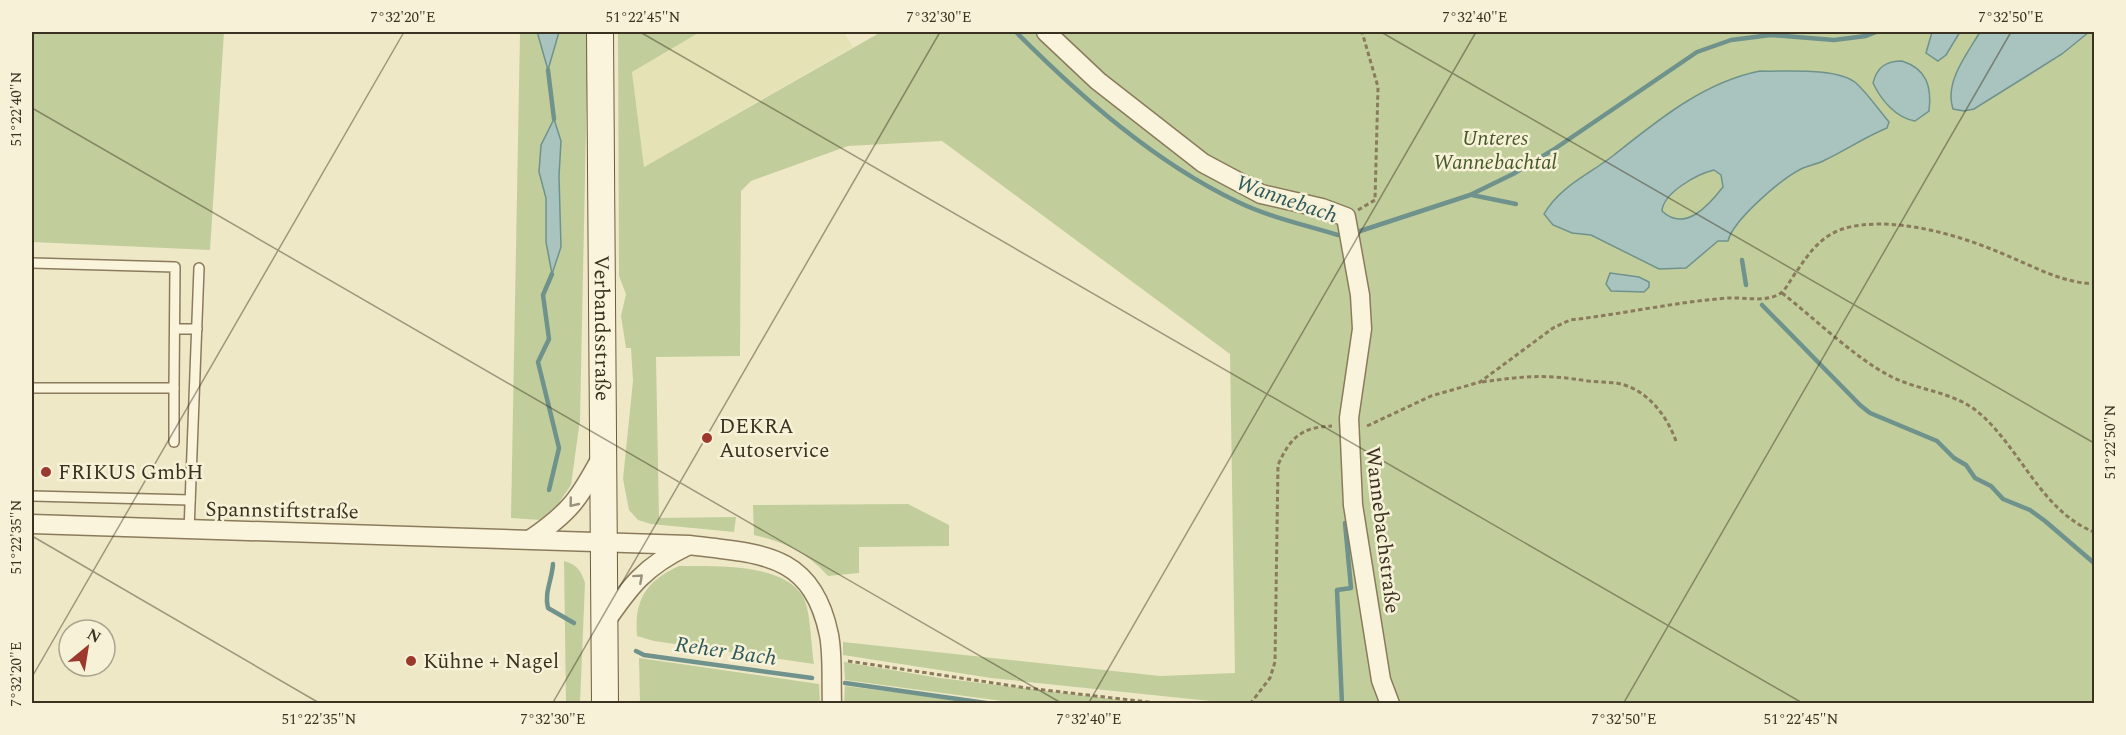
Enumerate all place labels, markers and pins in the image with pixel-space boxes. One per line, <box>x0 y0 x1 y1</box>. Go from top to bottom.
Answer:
place label: DEKRA Autoservice <box>719 411 829 467</box>
marker: DEKRA Autoservice <box>700 431 714 445</box>
place label: FRIKUS GmbH <box>58 457 204 489</box>
marker: FRIKUS GmbH <box>39 465 53 479</box>
place label: Kühne + Nagel <box>423 646 559 678</box>
marker: Kühne + Nagel <box>404 654 418 668</box>

